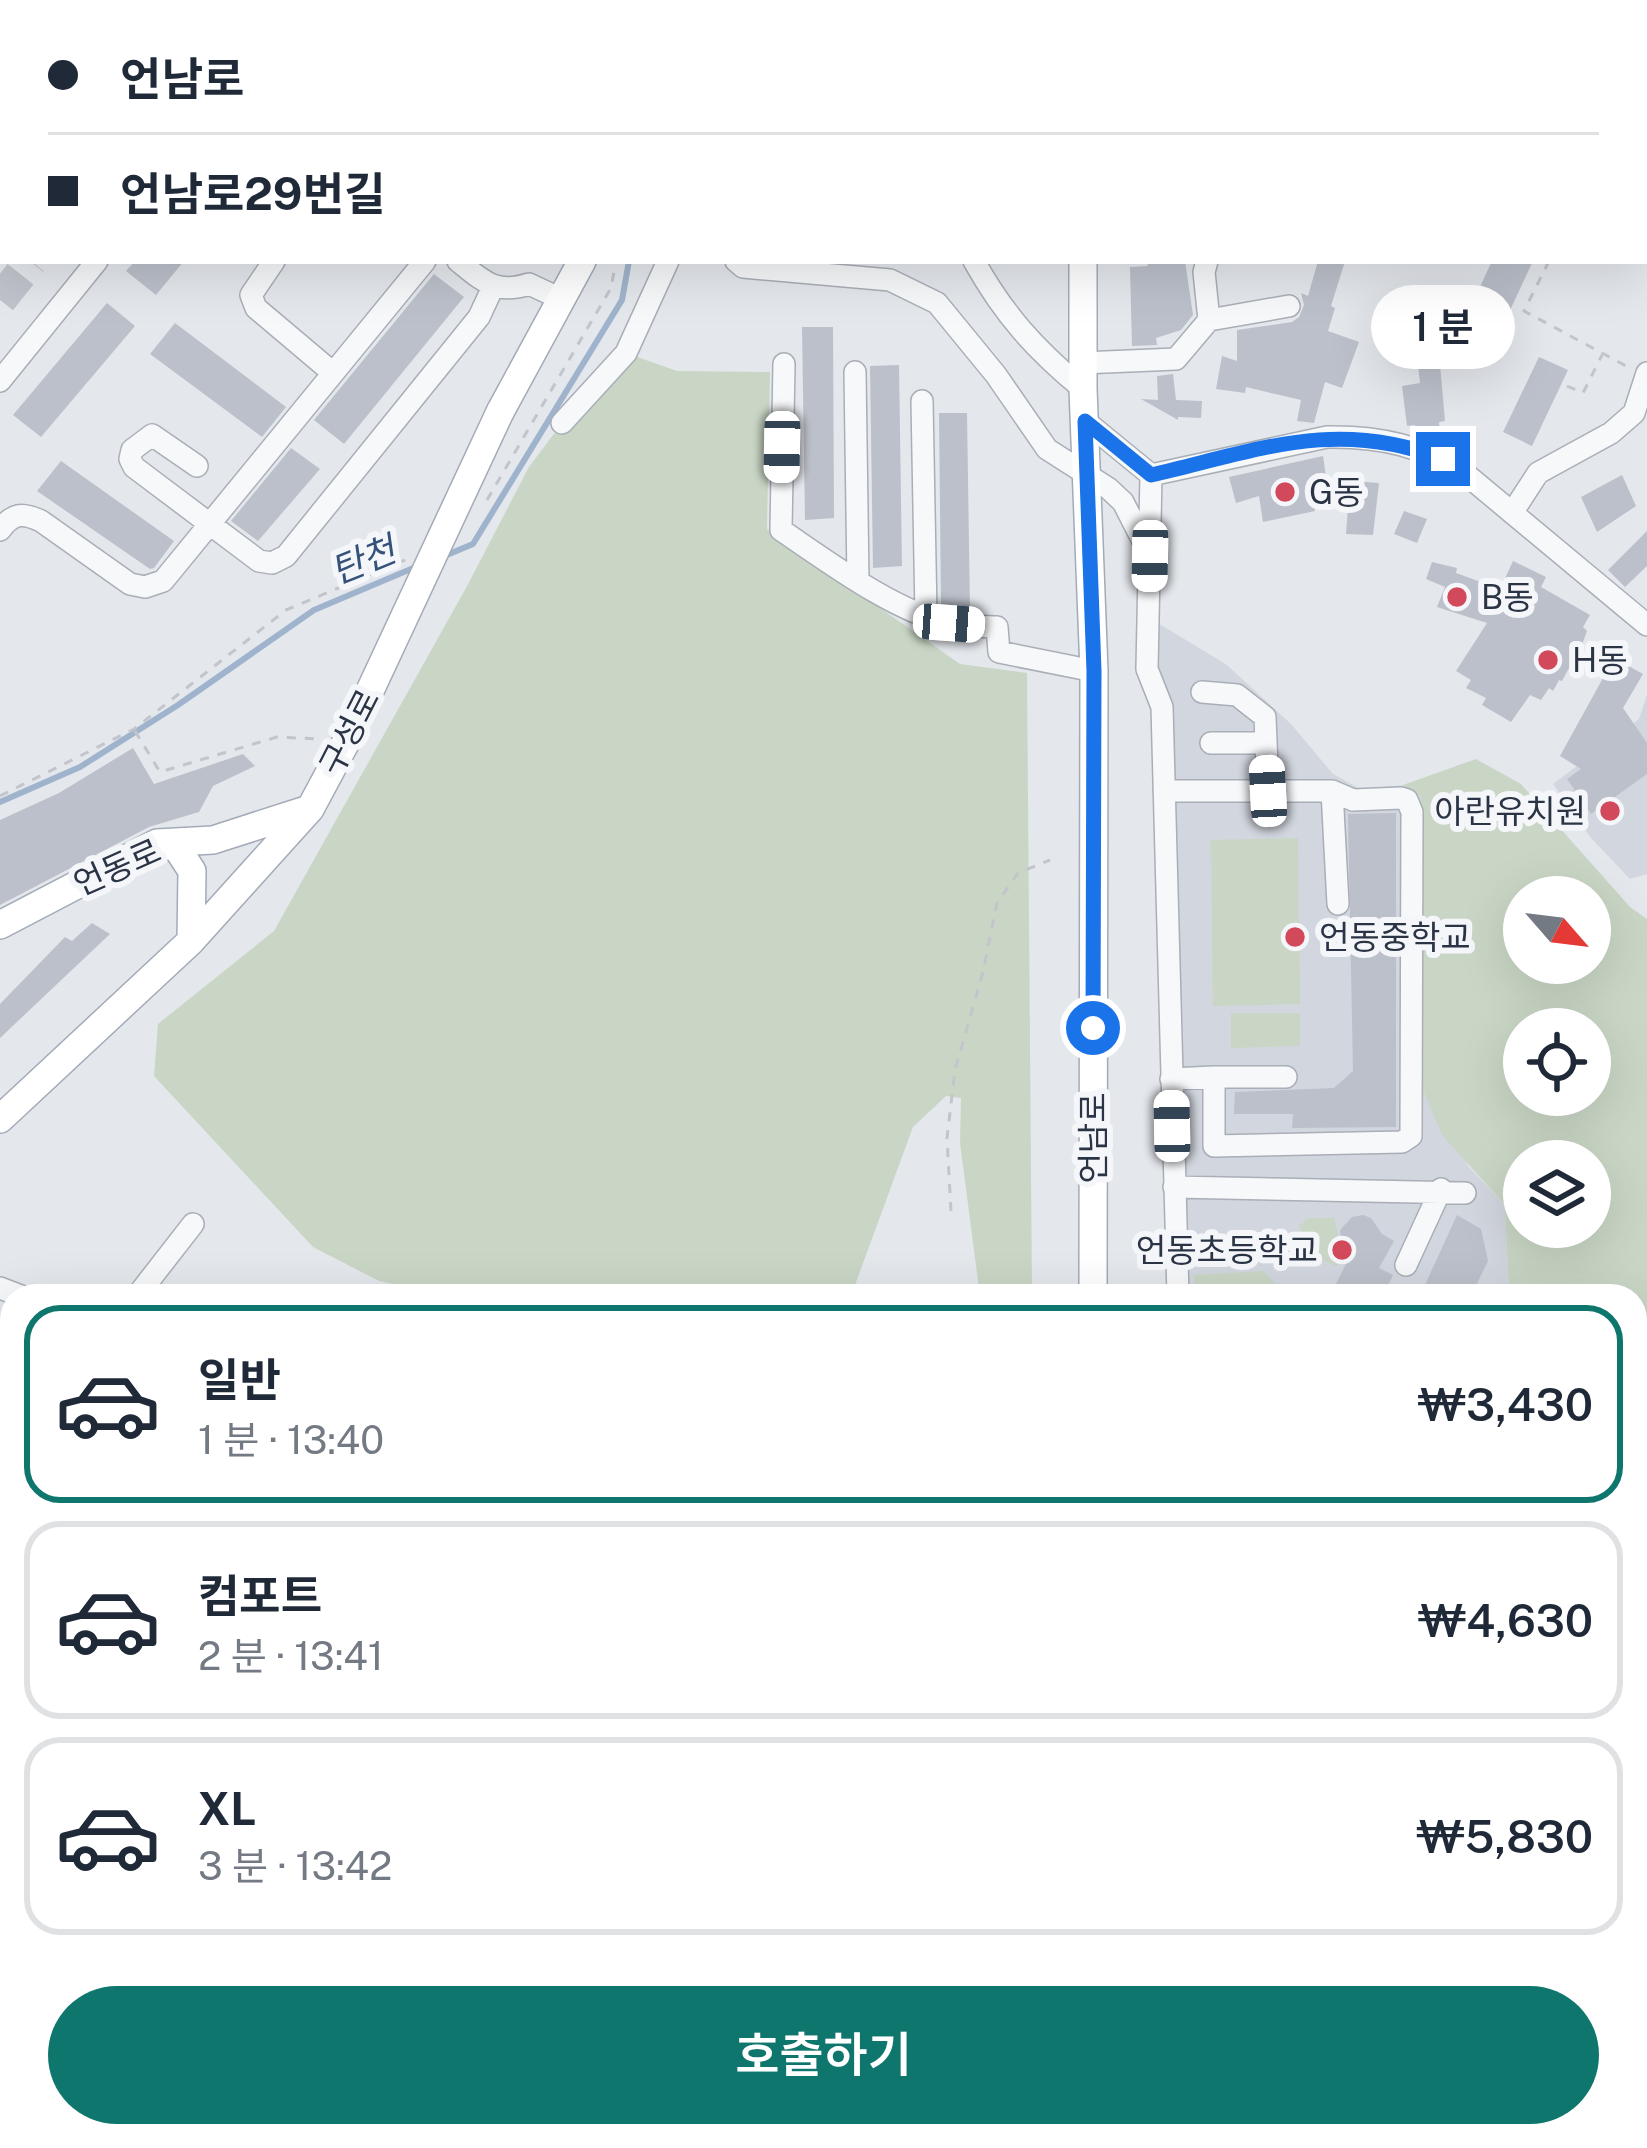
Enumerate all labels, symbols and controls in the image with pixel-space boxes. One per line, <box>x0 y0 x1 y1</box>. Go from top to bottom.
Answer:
text: 언남로 <box>120 52 244 105</box>
text: 언남로29번길 <box>120 167 385 220</box>
callout: 1 분 <box>1371 285 1515 369</box>
text: 1 분 <box>1412 304 1474 350</box>
car <box>763 411 801 483</box>
route end <box>1416 432 1470 486</box>
place label: G동 <box>1309 473 1364 511</box>
marker: G동 <box>1272 479 1298 505</box>
car <box>1131 520 1169 592</box>
water label: 탄천 <box>324 527 405 592</box>
place label: B동 <box>1481 578 1534 616</box>
marker: B동 <box>1444 584 1470 610</box>
car <box>912 603 986 643</box>
place label: H동 <box>1572 641 1628 679</box>
marker: H동 <box>1535 647 1561 673</box>
street label: 구성로 <box>311 683 387 781</box>
car <box>1248 754 1288 828</box>
place label: 아란유치원 <box>1434 792 1586 830</box>
marker: 아란유치원 <box>1597 798 1623 824</box>
street label: 언동로 <box>68 831 166 903</box>
north arrow <box>1503 876 1611 984</box>
map controls <box>1503 876 1611 1248</box>
place label: 언동중학교 <box>1319 918 1471 956</box>
marker: 언동중학교 <box>1282 924 1308 950</box>
route start <box>1066 1001 1120 1055</box>
button: locate <box>1503 1008 1611 1116</box>
car <box>1153 1090 1191 1162</box>
street label: 언남로 <box>1074 1092 1112 1184</box>
button: layers <box>1503 1140 1611 1248</box>
place label: 언동초등학교 <box>1136 1231 1318 1269</box>
marker: 언동초등학교 <box>1329 1237 1355 1263</box>
icon: car <box>54 1350 162 1458</box>
text: 일반 <box>198 1353 281 1406</box>
text: ₩3,430 <box>1418 1378 1593 1431</box>
text: 1 분 · 13:40 <box>198 1417 384 1463</box>
icon: car <box>54 1566 162 1674</box>
text: 컴포트 <box>198 1569 322 1622</box>
text: ₩4,630 <box>1418 1594 1593 1647</box>
text: 2 분 · 13:41 <box>198 1633 384 1679</box>
icon: car <box>54 1782 162 1890</box>
text: XL <box>198 1782 256 1835</box>
text: ₩5,830 <box>1416 1810 1593 1863</box>
text: 3 분 · 13:42 <box>198 1843 392 1889</box>
button: 호출하기 <box>48 1986 1599 2124</box>

